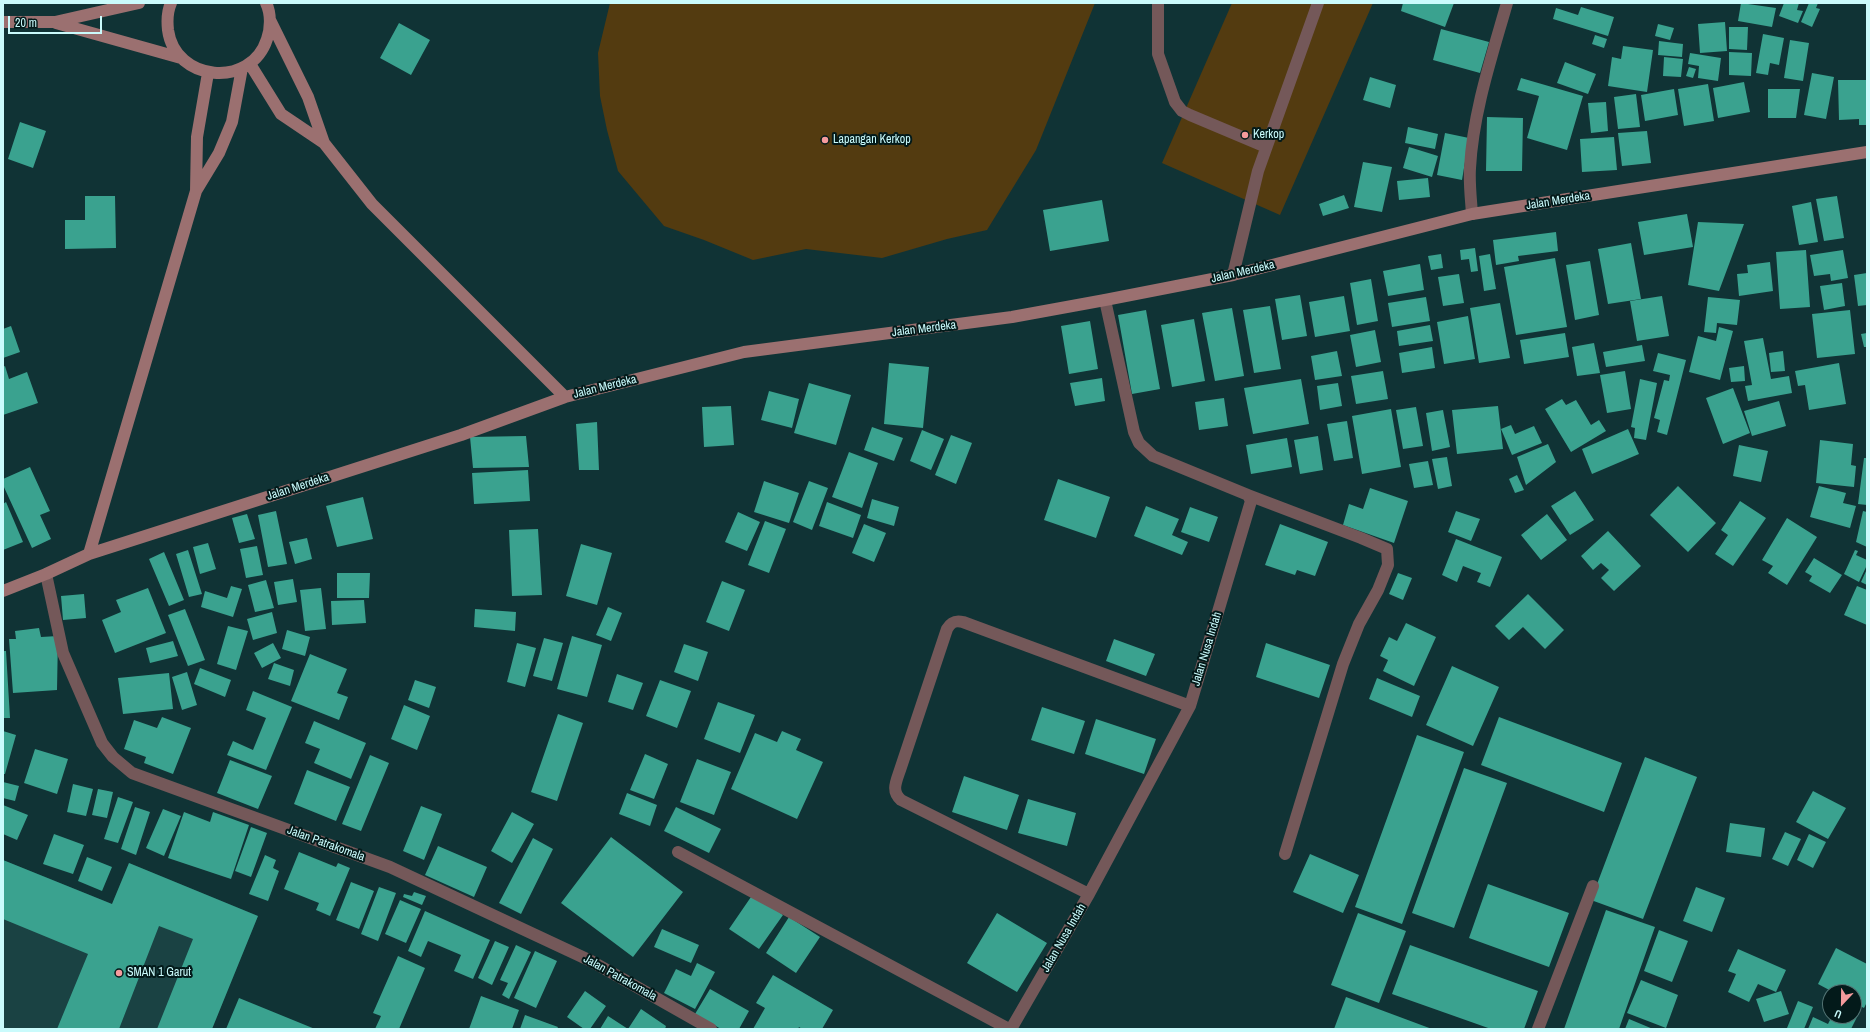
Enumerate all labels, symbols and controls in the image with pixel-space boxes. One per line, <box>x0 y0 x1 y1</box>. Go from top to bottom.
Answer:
scale bar <box>10 8 104 34</box>
text: 20 m <box>15 15 37 31</box>
place label: Kerkop <box>1253 128 1284 142</box>
marker: Kerkop <box>1240 130 1250 140</box>
place label: Lapangan Kerkop <box>833 133 911 147</box>
marker: Lapangan Kerkop <box>820 135 830 145</box>
street label: Jalan Merdeka <box>1525 189 1591 213</box>
street label: Jalan Merdeka <box>1210 258 1276 286</box>
street label: Jalan Merdeka <box>891 318 957 340</box>
street label: Jalan Merdeka <box>572 372 638 402</box>
street label: Jalan Merdeka <box>265 470 331 504</box>
street label: Jalan Nusa Indah <box>1189 610 1225 688</box>
street label: Jalan Patrakomala <box>285 823 367 865</box>
street label: Jalan Nusa Indah <box>1039 901 1089 975</box>
street label: Jalan Patrakomala <box>581 952 659 1004</box>
place label: SMAN 1 Garut <box>127 966 191 980</box>
marker: SMAN 1 Garut <box>114 968 124 978</box>
north arrow <box>1822 984 1862 1024</box>
text: U <box>1832 1006 1844 1022</box>

